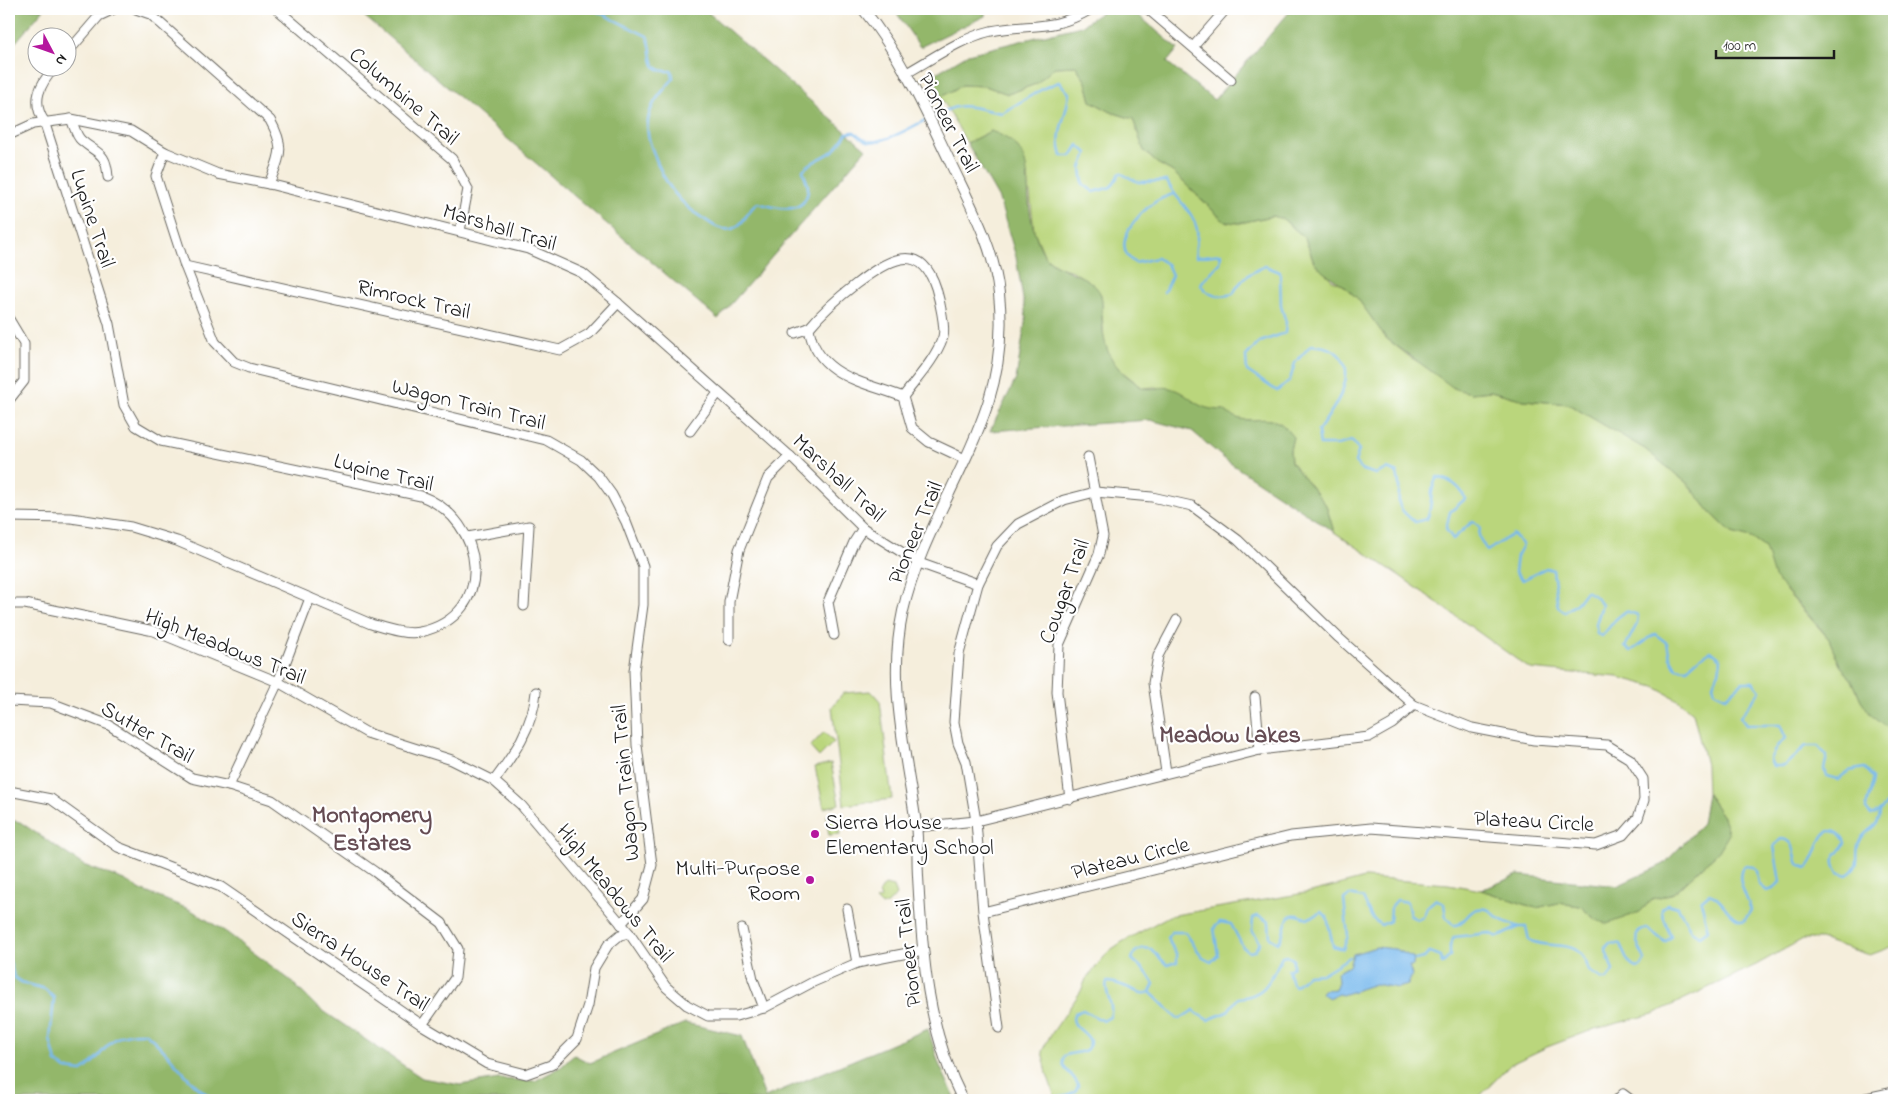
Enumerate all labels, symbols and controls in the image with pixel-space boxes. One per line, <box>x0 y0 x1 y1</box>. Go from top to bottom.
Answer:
north arrow <box>28 28 78 78</box>
scale bar <box>1716 28 1833 60</box>
text: 100 m <box>1723 35 1756 57</box>
street label: Columbine Trail <box>341 40 465 154</box>
text: N <box>50 49 72 70</box>
street label: Pioneer Trail <box>908 68 986 179</box>
street label: Lupine Trail <box>60 166 122 272</box>
street label: Marshall Trail <box>438 196 560 261</box>
street label: Rimrock Trail <box>354 272 473 329</box>
street label: Wagon Train Trail <box>388 371 548 441</box>
street label: Marshall Trail <box>784 427 892 531</box>
street label: Lupine Trail <box>330 446 437 502</box>
street label: Pioneer Trail <box>881 477 953 589</box>
street label: Cougar Trail <box>1032 535 1100 649</box>
street label: High Meadows Trail <box>139 601 310 696</box>
street label: Sutter Trail <box>94 694 199 773</box>
street label: Wagon Train Trail <box>604 703 651 862</box>
district label: Meadow Lakes <box>1159 719 1301 754</box>
district label: Montgomery Estates <box>312 799 432 862</box>
street label: Plateau Circle <box>1473 804 1595 842</box>
place label: Sierra House Elementary School <box>825 808 994 866</box>
street label: High Meadows Trail <box>547 817 680 971</box>
marker: Sierra House Elementary School <box>809 828 821 840</box>
street label: Plateau Circle <box>1068 830 1193 890</box>
place label: Multi-Purpose Room <box>676 854 800 911</box>
marker: Multi-Purpose Room <box>804 874 816 886</box>
street label: Pioneer Trail <box>888 897 932 1008</box>
street label: Sierra House Trail <box>284 904 435 1021</box>

